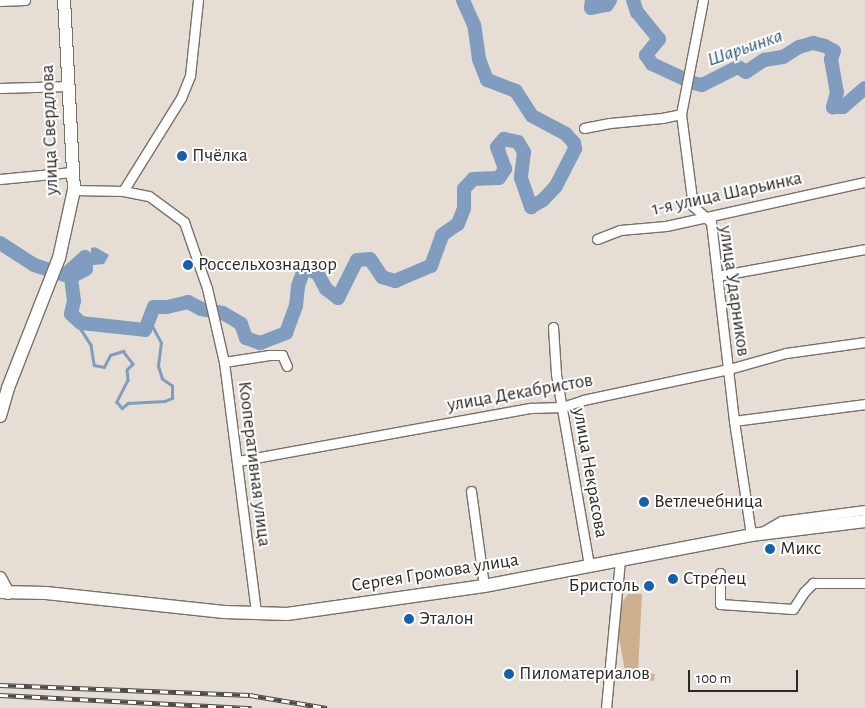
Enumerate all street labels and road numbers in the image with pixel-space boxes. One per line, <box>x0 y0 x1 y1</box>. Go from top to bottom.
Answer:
street label: улица Свердлова <box>36 64 64 196</box>
street label: 1-я улица Шарьинка <box>650 167 804 221</box>
street label: улица Ударников <box>714 224 754 358</box>
street label: улица Декабристов <box>445 369 595 417</box>
street label: Кооперативная улица <box>233 380 275 548</box>
street label: улица Некрасова <box>567 406 613 540</box>
street label: Сергея Громова улица <box>350 549 520 597</box>

